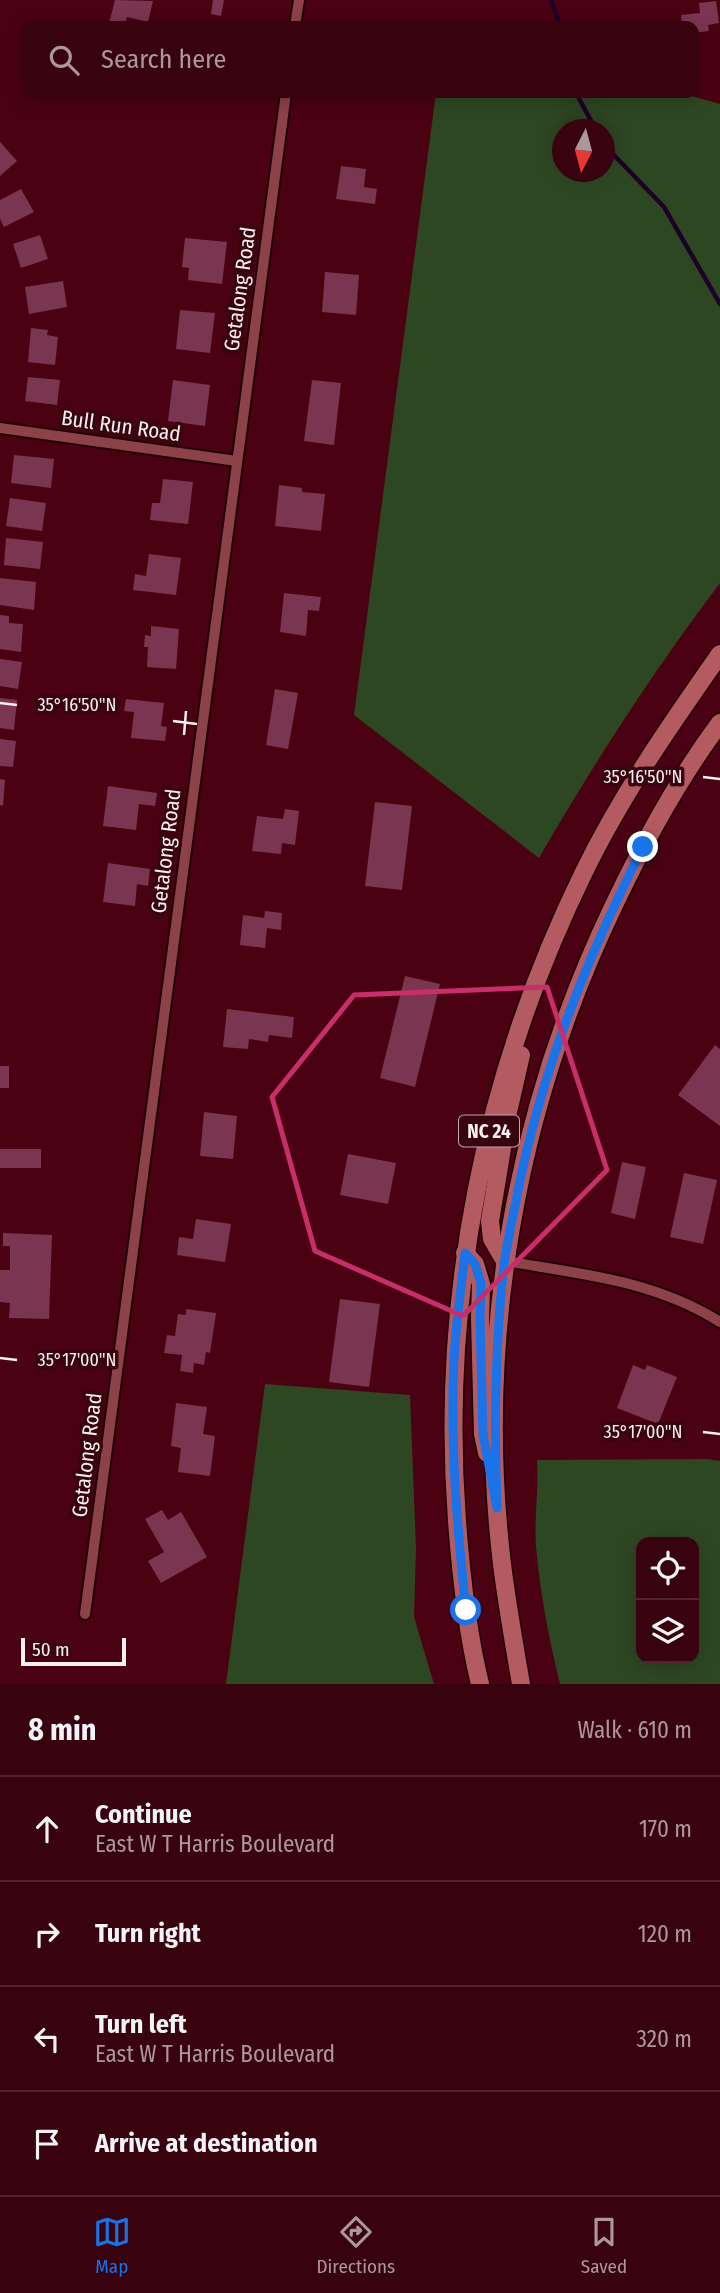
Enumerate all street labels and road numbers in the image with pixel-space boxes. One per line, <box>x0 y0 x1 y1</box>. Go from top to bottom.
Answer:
street label: Getalong Road <box>218 225 262 353</box>
street label: Bull Run Road <box>60 405 182 447</box>
street label: Getalong Road <box>145 787 187 915</box>
road number: NC 24 <box>459 1116 519 1147</box>
street label: Getalong Road <box>66 1391 108 1519</box>

